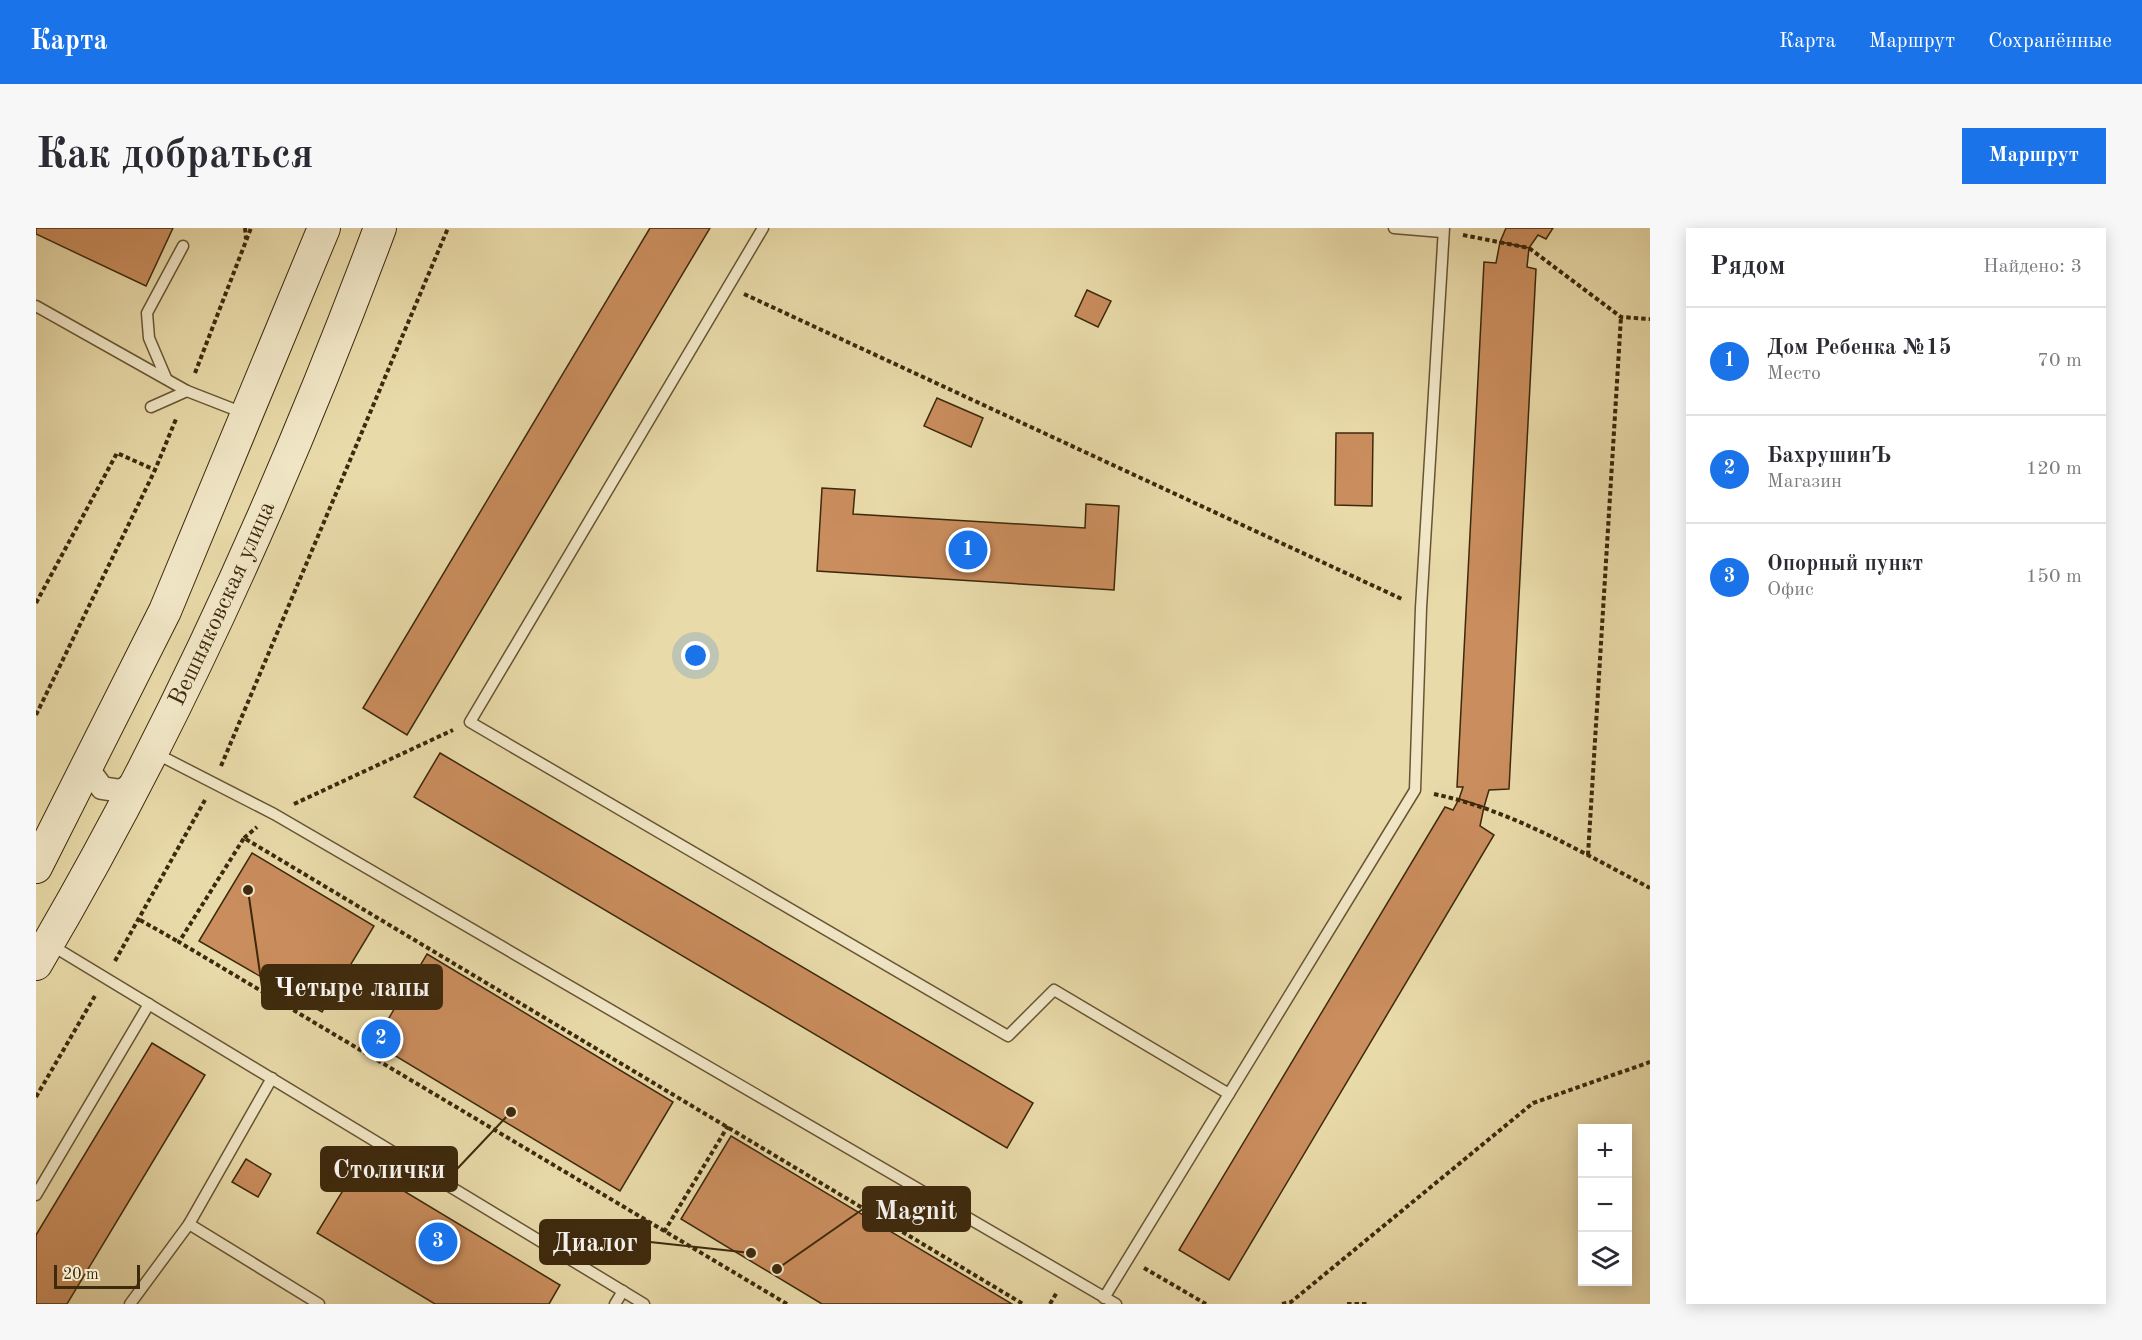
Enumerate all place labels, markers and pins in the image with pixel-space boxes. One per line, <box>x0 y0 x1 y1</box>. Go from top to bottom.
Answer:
pin: 1 <box>948 528 988 572</box>
callout: Четыре лапы <box>262 965 442 1009</box>
pin: 2 <box>362 1016 400 1062</box>
callout: Столички <box>321 1147 457 1191</box>
callout: Magnit <box>863 1187 970 1231</box>
pin: 3 <box>418 1220 458 1264</box>
callout: Диалог <box>540 1220 650 1264</box>

